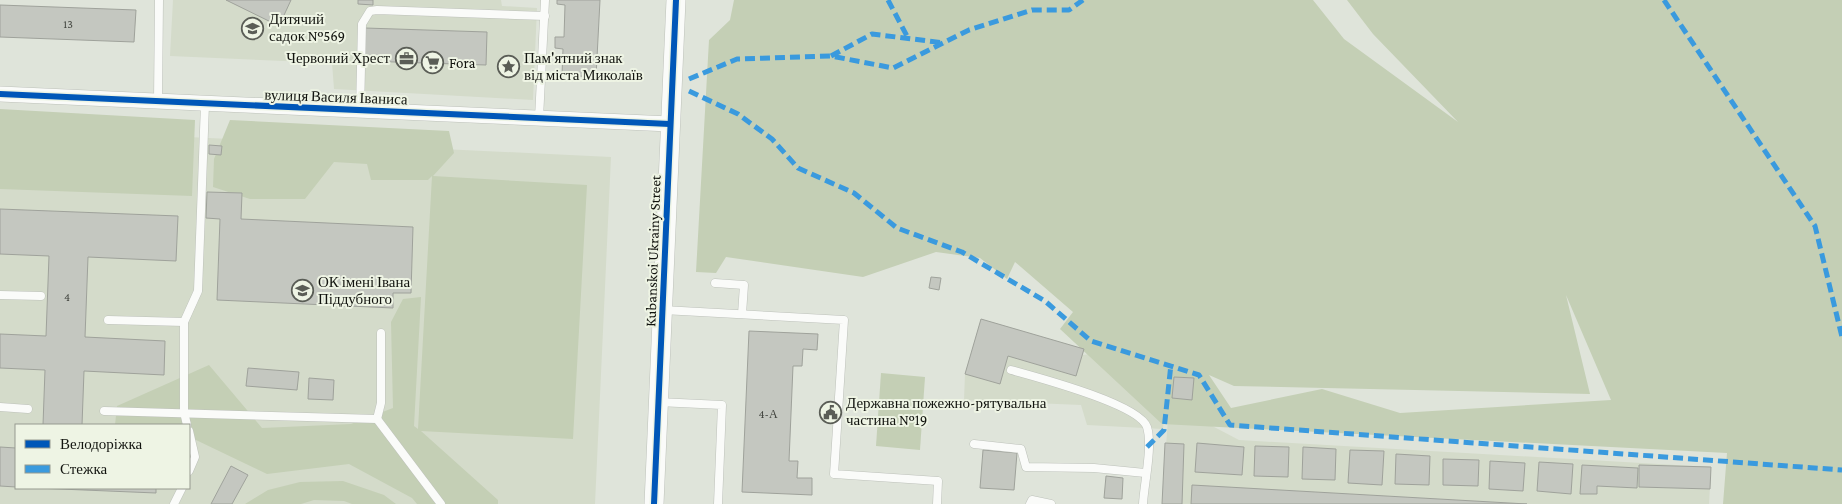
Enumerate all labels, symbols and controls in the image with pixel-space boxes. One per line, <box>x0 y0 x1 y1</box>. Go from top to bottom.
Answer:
place label: Дитячий садок №569 <box>269 11 345 44</box>
school or university icon: Дитячий садок №569 <box>241 16 265 40</box>
house number: 13 <box>63 17 73 31</box>
office icon: Червоний Хрест <box>394 46 418 70</box>
place label: Червоний Хрест <box>286 50 390 66</box>
place label: Пам'ятний знак від міста Миколаїв <box>524 50 643 83</box>
supermarket icon: Fora <box>421 51 445 75</box>
place label: Fora <box>449 55 476 71</box>
place icon: Пам'ятний знак від міста Миколаїв <box>496 55 520 79</box>
street label: вулиця Василя Іваниса <box>264 87 408 108</box>
street label: Kubanskoi Ukrainy Street <box>642 174 665 327</box>
place label: ОК імені Івана Піддубного <box>318 274 411 307</box>
school or university icon: ОК імені Івана Піддубного <box>290 279 314 303</box>
house number: 4 <box>64 290 70 304</box>
place label: Державна пожежно-рятувальна частина №19 <box>846 395 1047 428</box>
public building icon: Державна пожежно-рятувальна частина №19 <box>818 400 842 424</box>
house number: 4-А <box>758 407 778 421</box>
legend <box>15 424 190 489</box>
text: Велодоріжка <box>60 436 142 452</box>
text: Стежка <box>60 461 107 477</box>

